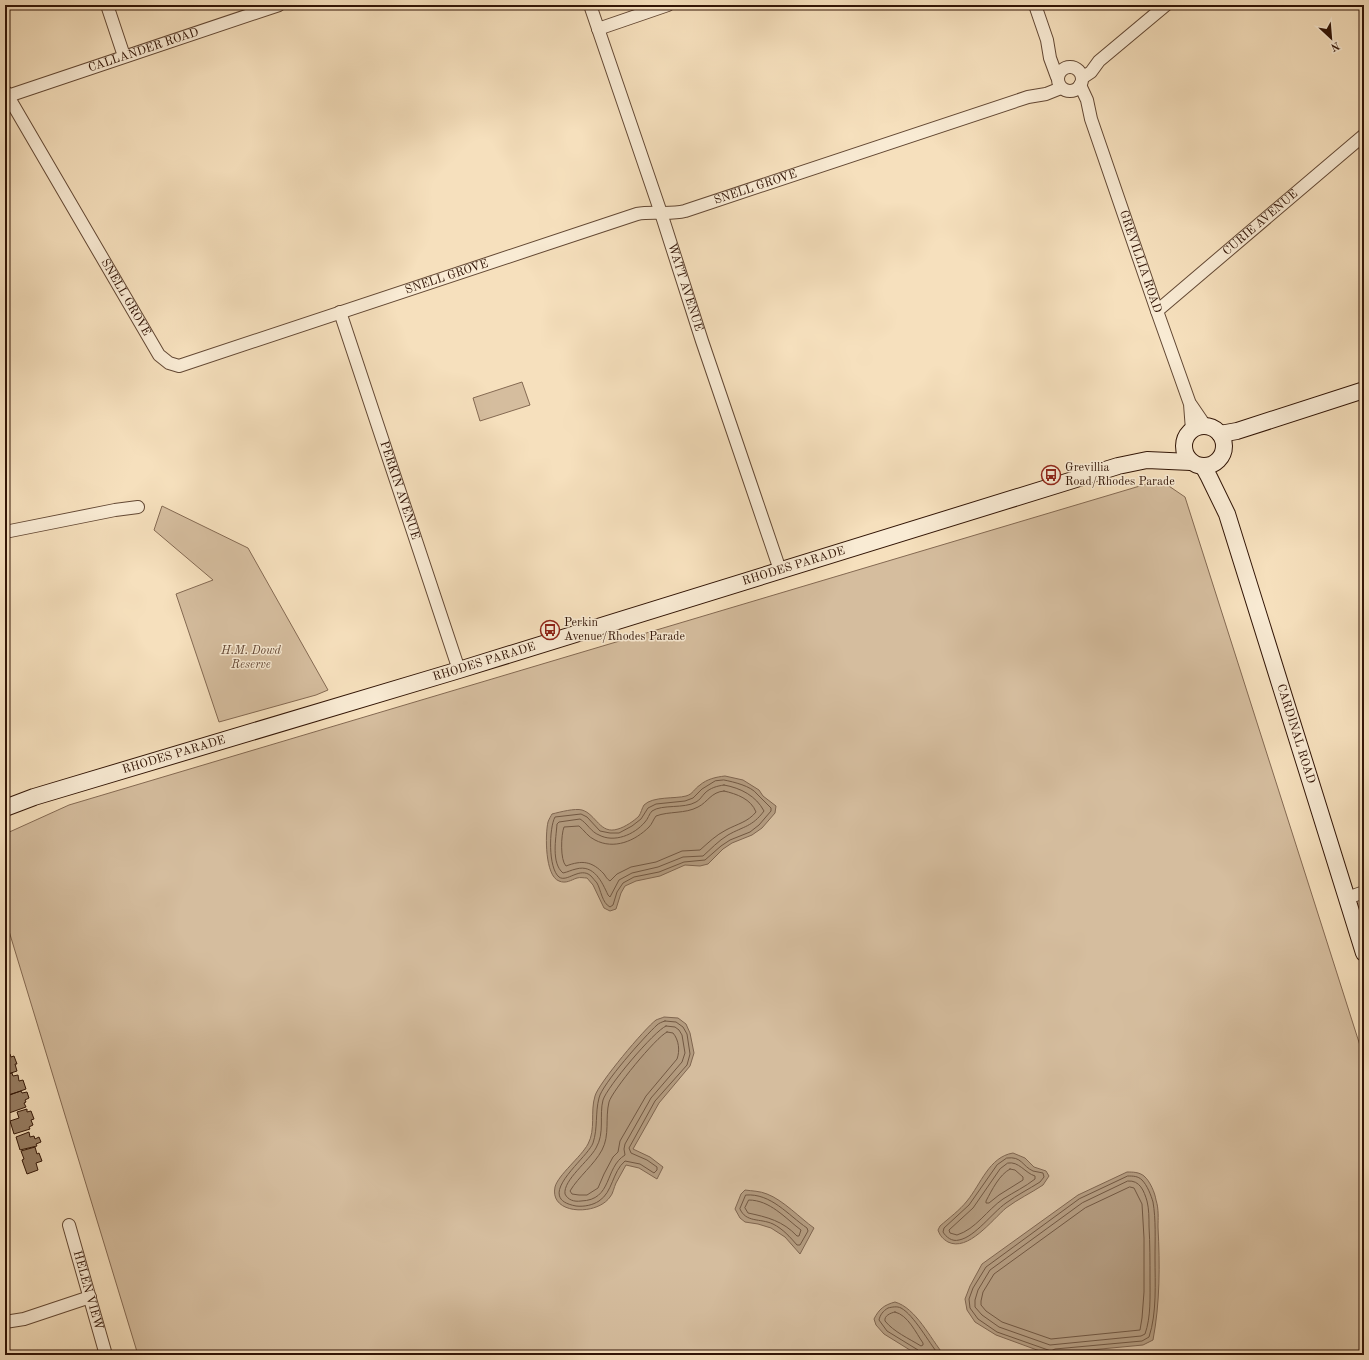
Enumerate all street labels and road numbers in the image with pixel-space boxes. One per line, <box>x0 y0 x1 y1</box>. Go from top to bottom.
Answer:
street label: CALLANDER ROAD <box>87 26 200 75</box>
street label: SNELL GROVE <box>713 168 799 207</box>
street label: CURIE AVENUE <box>1221 188 1300 258</box>
street label: GREVILLIA ROAD <box>1117 209 1163 315</box>
street label: WATT AVENUE <box>665 242 705 333</box>
street label: SNELL GROVE <box>98 257 152 338</box>
street label: SNELL GROVE <box>404 258 490 296</box>
street label: PERKIN AVENUE <box>377 440 421 541</box>
street label: RHODES PARADE <box>741 545 847 588</box>
street label: RHODES PARADE <box>431 641 537 683</box>
street label: CARDINAL ROAD <box>1274 683 1317 785</box>
street label: RHODES PARADE <box>121 734 227 776</box>
street label: HELEN VIEW <box>71 1249 105 1332</box>

